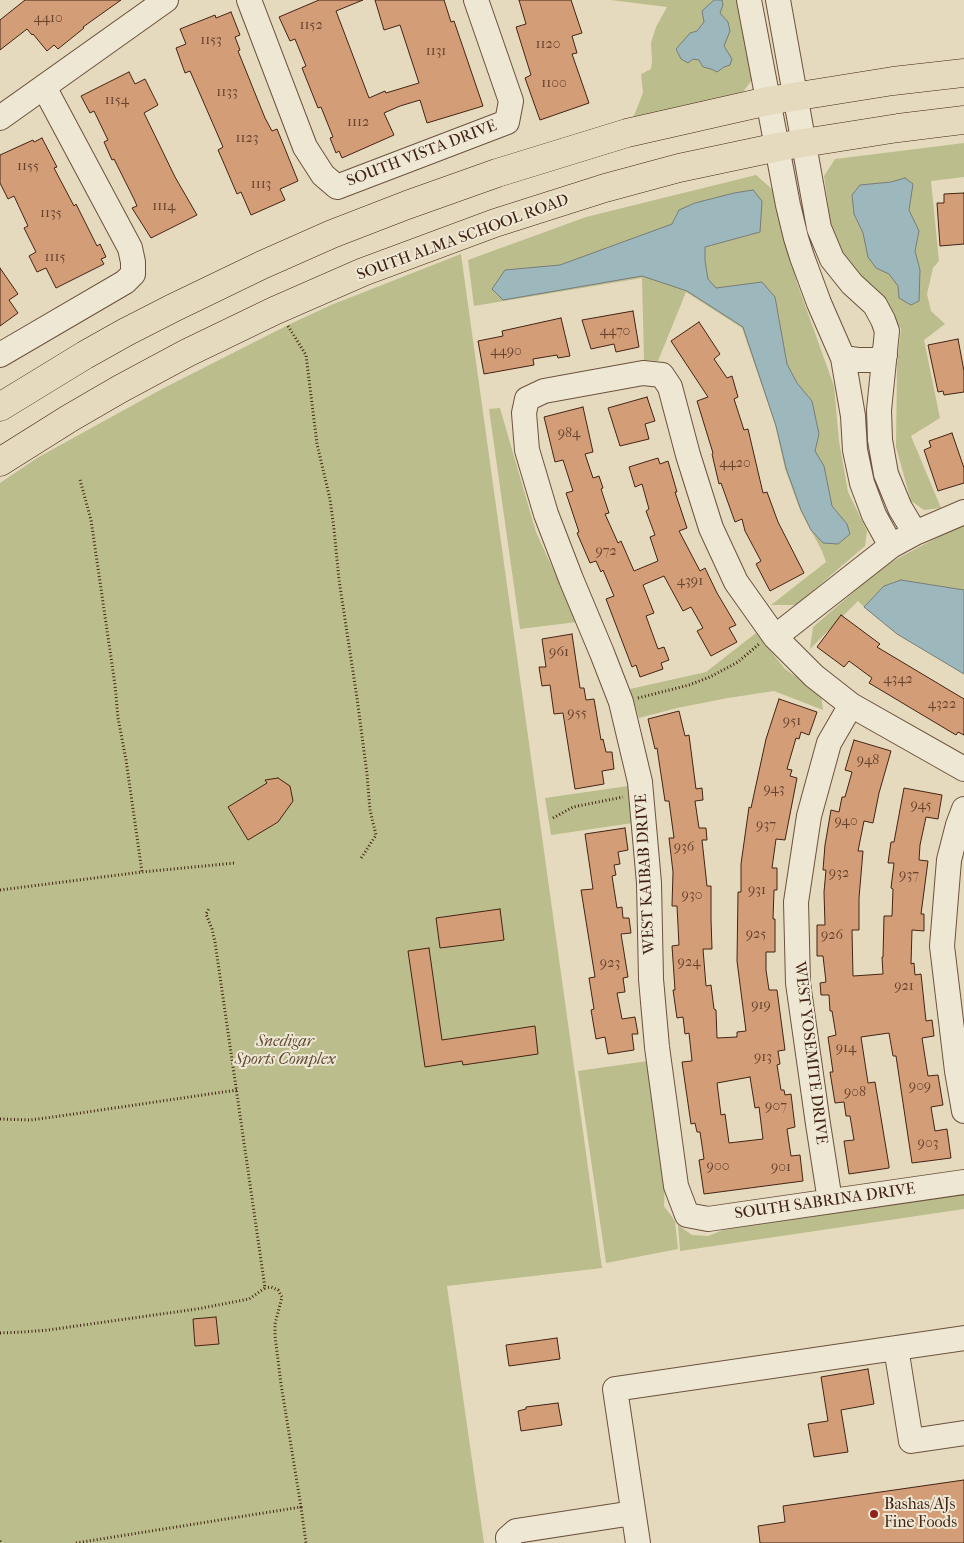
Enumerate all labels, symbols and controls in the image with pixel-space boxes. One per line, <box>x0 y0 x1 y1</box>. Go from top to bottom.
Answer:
house number: 4410 <box>33 11 63 27</box>
house number: 1152 <box>299 18 323 34</box>
house number: 1153 <box>200 33 222 49</box>
house number: 1120 <box>536 37 560 53</box>
house number: 1131 <box>426 44 446 60</box>
house number: 1100 <box>541 76 567 92</box>
house number: 1133 <box>216 85 238 101</box>
house number: 1154 <box>105 93 129 109</box>
house number: 1112 <box>347 115 369 131</box>
street label: SOUTH VISTA DRIVE <box>344 117 500 191</box>
house number: 1123 <box>236 131 258 147</box>
house number: 1155 <box>17 159 39 175</box>
house number: 1113 <box>251 177 271 193</box>
street label: SOUTH ALMA SCHOOL ROAD <box>354 191 572 285</box>
house number: 1114 <box>152 199 176 215</box>
house number: 1135 <box>40 206 62 222</box>
house number: 1115 <box>45 250 65 266</box>
house number: 4470 <box>600 324 630 340</box>
house number: 4490 <box>490 344 522 360</box>
house number: 984 <box>558 426 580 442</box>
house number: 4420 <box>719 456 751 472</box>
house number: 972 <box>595 544 617 560</box>
house number: 4391 <box>677 574 703 590</box>
house number: 961 <box>549 645 569 661</box>
house number: 4342 <box>883 672 913 688</box>
house number: 4322 <box>928 697 956 713</box>
house number: 955 <box>567 706 587 722</box>
house number: 951 <box>783 714 801 730</box>
house number: 948 <box>857 753 879 769</box>
house number: 943 <box>763 782 785 798</box>
street label: WEST KAIBAB DRIVE <box>632 793 660 955</box>
house number: 945 <box>910 798 932 814</box>
house number: 940 <box>834 814 858 830</box>
house number: 937 <box>756 818 776 834</box>
house number: 936 <box>674 840 694 856</box>
house number: 932 <box>829 866 849 882</box>
house number: 937 <box>899 868 919 884</box>
house number: 931 <box>748 883 766 899</box>
house number: 930 <box>682 888 702 904</box>
house number: 925 <box>746 927 766 943</box>
house number: 926 <box>821 928 843 944</box>
house number: 924 <box>678 955 700 971</box>
house number: 923 <box>600 956 620 972</box>
street label: WEST YOSEMITE DRIVE <box>789 960 831 1146</box>
house number: 921 <box>894 979 914 995</box>
house number: 919 <box>751 998 771 1014</box>
park label: Snedigar Sports Complex <box>235 1032 335 1070</box>
house number: 914 <box>836 1041 856 1057</box>
house number: 913 <box>754 1050 772 1066</box>
house number: 909 <box>909 1079 931 1095</box>
house number: 908 <box>844 1085 866 1101</box>
house number: 907 <box>765 1099 787 1115</box>
house number: 903 <box>918 1136 938 1152</box>
house number: 900 <box>707 1159 729 1175</box>
house number: 901 <box>771 1160 791 1176</box>
street label: SOUTH SABRINA DRIVE <box>733 1180 917 1224</box>
place label: Bashas/AJs Fine Foods <box>884 1495 957 1533</box>
marker: Bashas/AJs Fine Foods <box>868 1508 880 1520</box>

